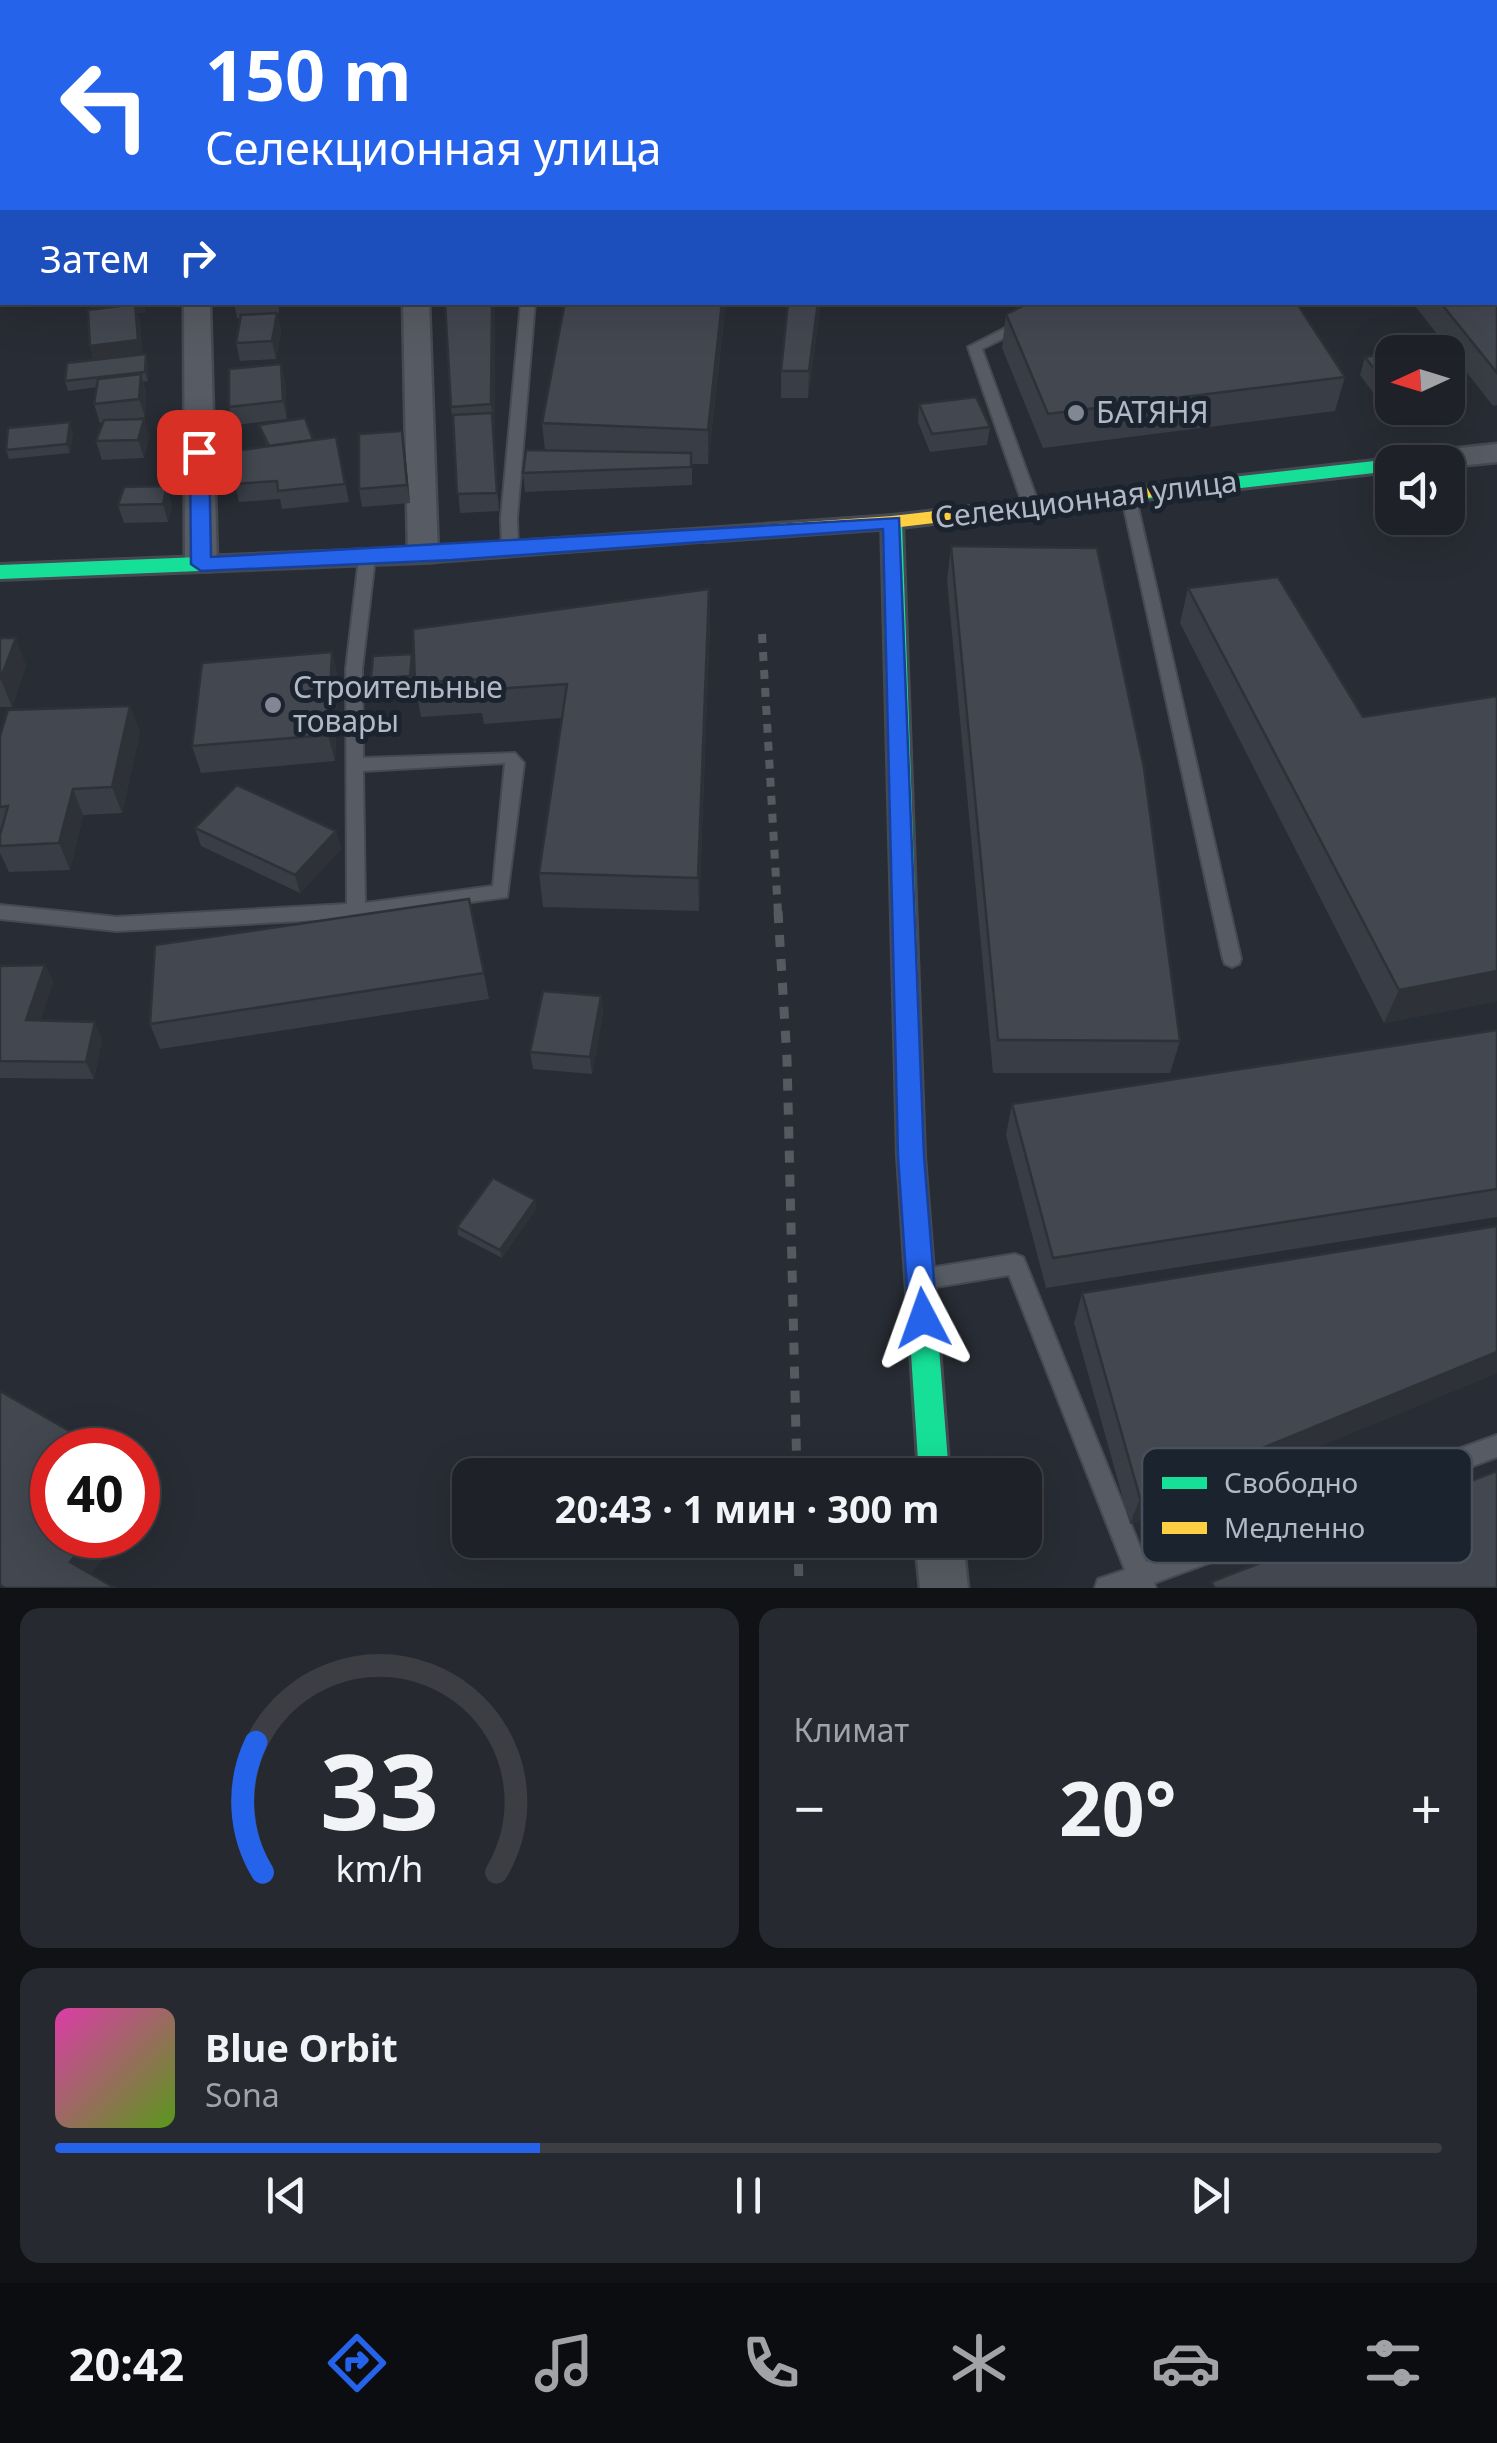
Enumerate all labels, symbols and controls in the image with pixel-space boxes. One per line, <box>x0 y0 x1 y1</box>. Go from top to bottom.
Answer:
text: 150 m <box>205 26 412 122</box>
icon: left <box>40 40 170 170</box>
text: Селекционная улица <box>205 117 661 178</box>
icon: right <box>170 230 225 285</box>
text: Затем <box>40 232 150 284</box>
north arrow <box>1375 335 1465 425</box>
map controls <box>1375 335 1465 535</box>
place label: БАТЯНЯ <box>1096 391 1209 432</box>
marker: БАТЯНЯ <box>1065 402 1087 424</box>
pin <box>157 410 242 495</box>
icon: arrive <box>172 425 227 480</box>
button: sound <box>1375 445 1465 535</box>
street label: Селекционная улица <box>932 460 1239 537</box>
place label: Строительные товары <box>293 666 503 741</box>
marker: Строительные товары <box>262 694 284 716</box>
position arrow <box>871 1266 975 1370</box>
speed limit sign: 40 <box>30 1428 160 1558</box>
legend <box>1142 1448 1472 1563</box>
text: Свободно <box>1224 1463 1358 1501</box>
text: 20:43 · 1 мин · 300 m <box>555 1482 939 1534</box>
text: Медленно <box>1224 1508 1365 1546</box>
text: Климат <box>794 1708 909 1751</box>
text: 33 <box>320 1719 439 1860</box>
text: 20° <box>1059 1756 1177 1858</box>
text: − <box>794 1770 825 1845</box>
text: + <box>1411 1770 1442 1845</box>
text: km/h <box>335 1844 423 1892</box>
text: Blue Orbit <box>205 2021 398 2073</box>
text: Sona <box>205 2073 280 2116</box>
icon: previous <box>259 2168 314 2223</box>
icon: pause <box>721 2168 776 2223</box>
icon: next <box>1183 2168 1238 2223</box>
icon: directions <box>322 2328 392 2398</box>
icon: music <box>529 2328 599 2398</box>
icon: phone <box>736 2328 806 2398</box>
icon: climate <box>944 2328 1014 2398</box>
icon: car <box>1151 2328 1221 2398</box>
icon: filters <box>1358 2328 1428 2398</box>
text: 20:42 <box>69 2333 184 2394</box>

